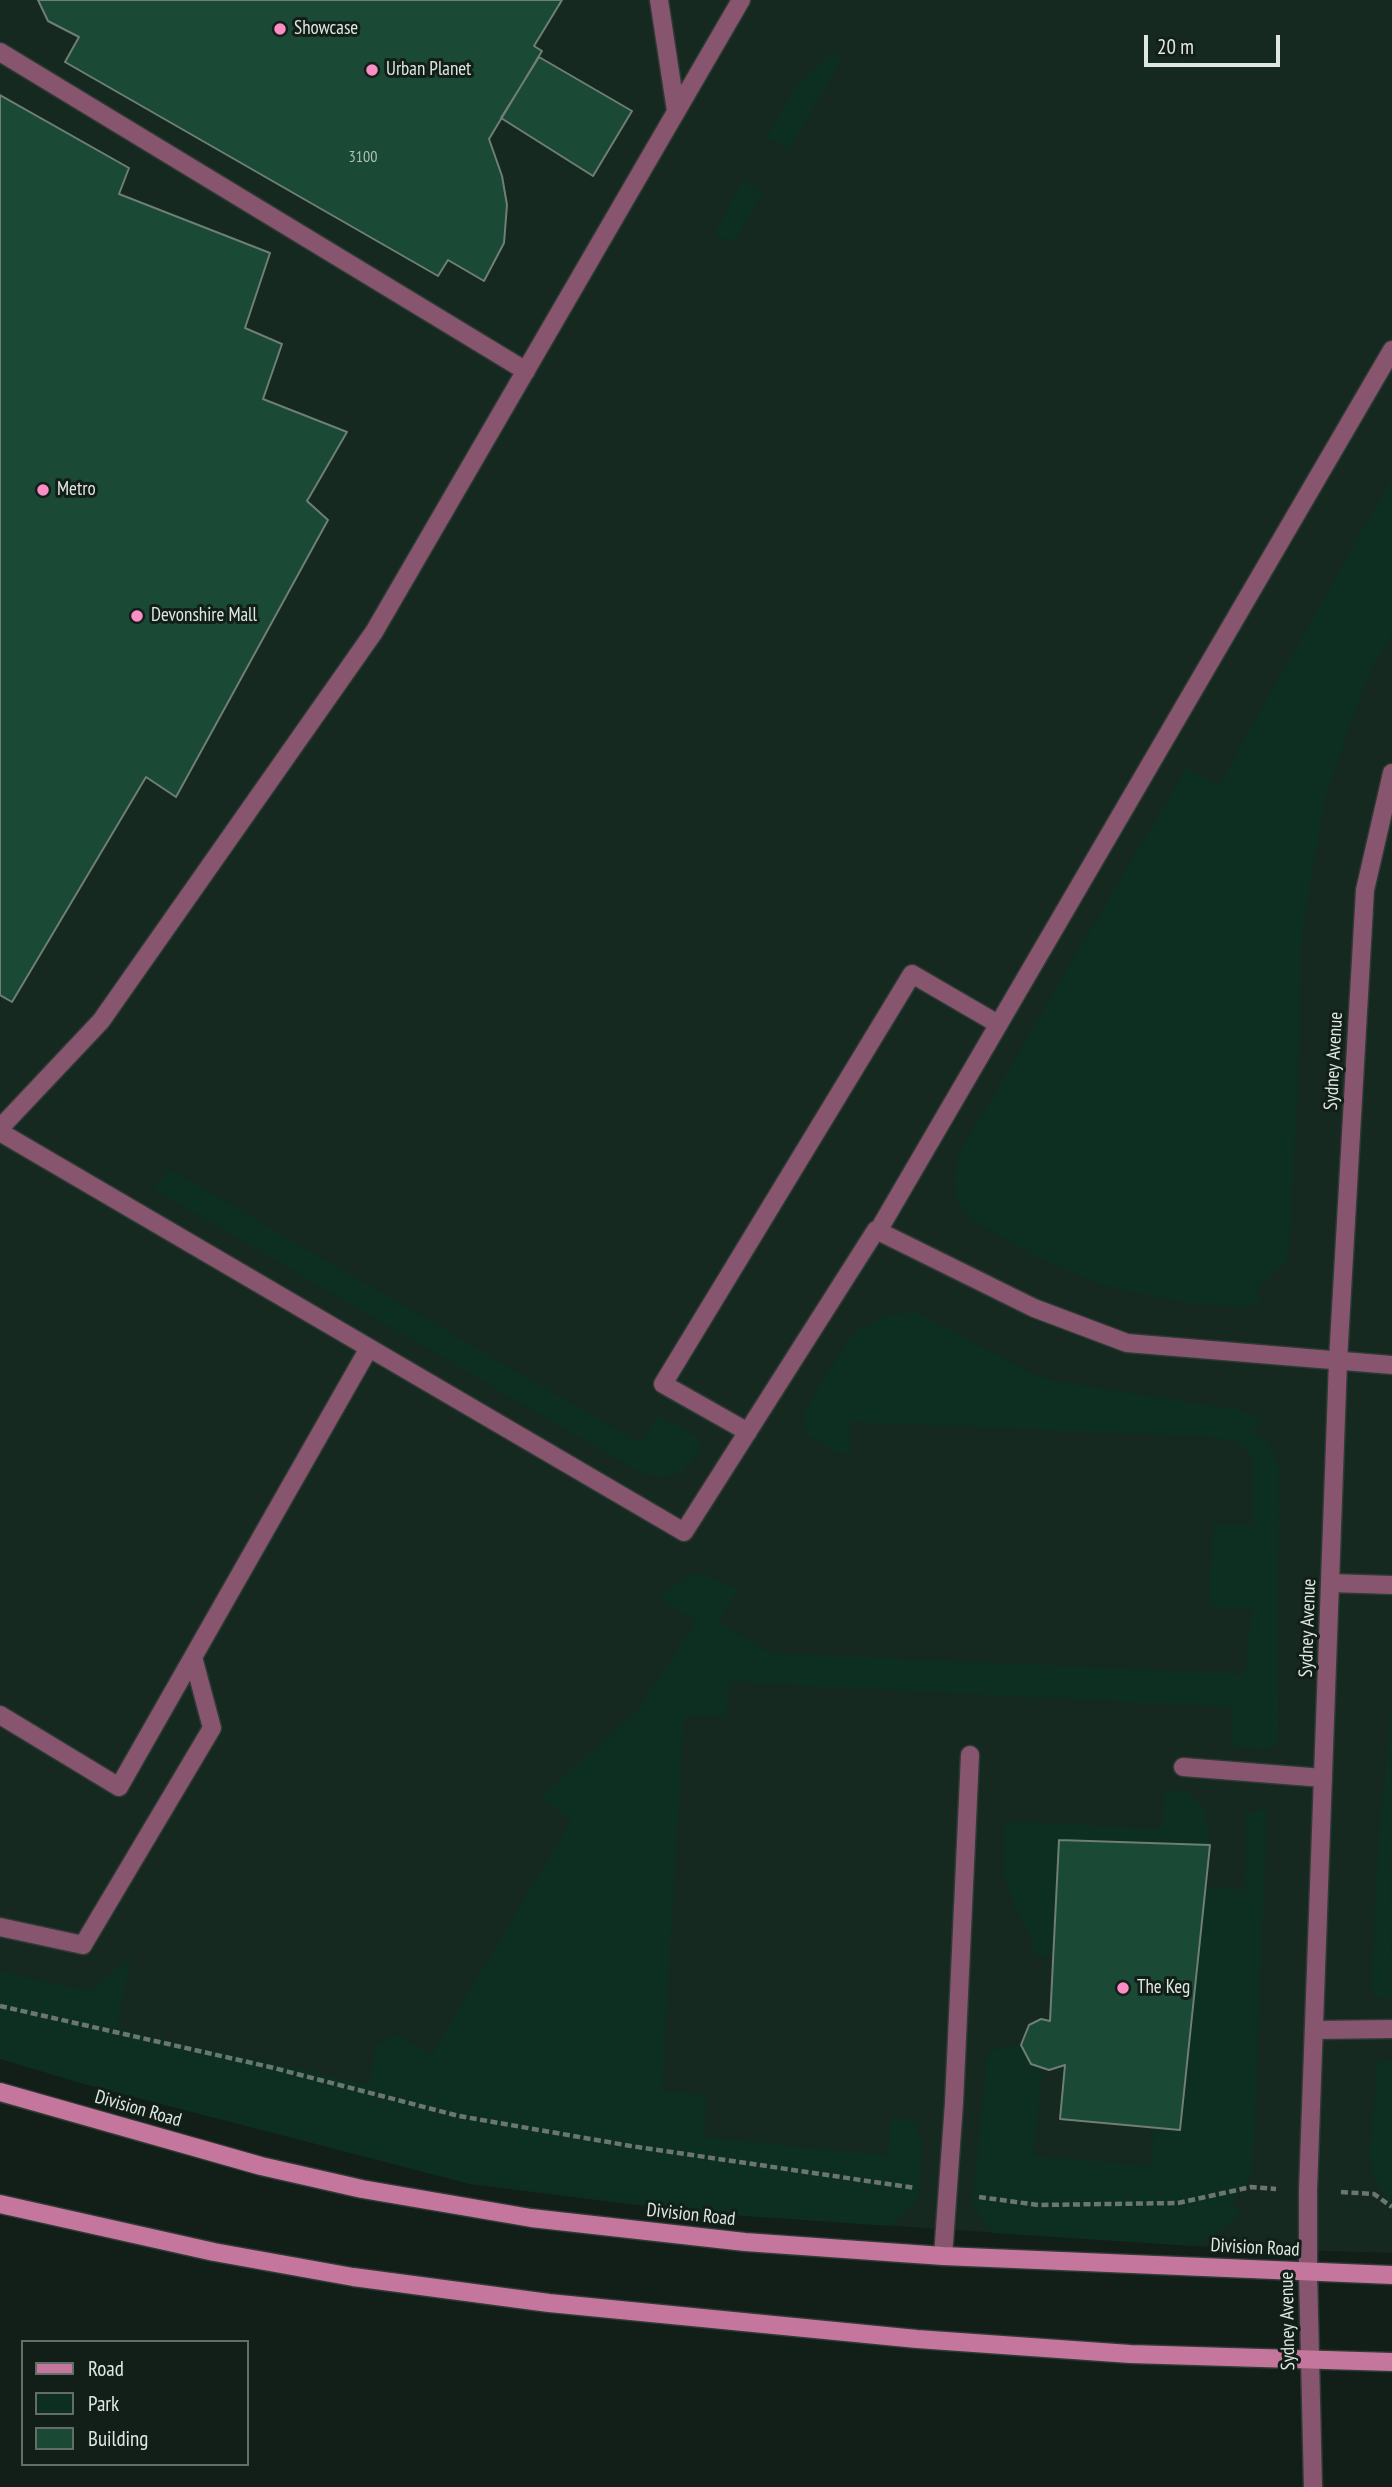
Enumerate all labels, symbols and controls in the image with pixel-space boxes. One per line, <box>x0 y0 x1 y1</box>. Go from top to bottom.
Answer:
place label: Showcase <box>294 18 358 40</box>
marker: Showcase <box>272 21 288 37</box>
scale bar <box>1147 21 1284 65</box>
text: 20 m <box>1157 33 1194 60</box>
place label: Urban Planet <box>386 59 471 81</box>
marker: Urban Planet <box>364 62 380 78</box>
house number: 3100 <box>349 147 377 167</box>
place label: Metro <box>57 479 96 501</box>
marker: Metro <box>35 482 51 498</box>
place label: Devonshire Mall <box>151 605 257 627</box>
marker: Devonshire Mall <box>129 608 145 624</box>
street label: Sydney Avenue <box>1320 1011 1348 1111</box>
street label: Sydney Avenue <box>1295 1578 1321 1678</box>
place label: The Keg <box>1137 1977 1190 1999</box>
marker: The Keg <box>1115 1980 1131 1996</box>
street label: Division Road <box>92 2086 184 2132</box>
street label: Division Road <box>645 2199 737 2231</box>
street label: Division Road <box>1210 2234 1300 2262</box>
street label: Sydney Avenue <box>1276 2272 1300 2370</box>
legend <box>21 2340 248 2466</box>
text: Road <box>88 2355 124 2382</box>
text: Park <box>88 2390 119 2417</box>
text: Building <box>88 2425 148 2452</box>

